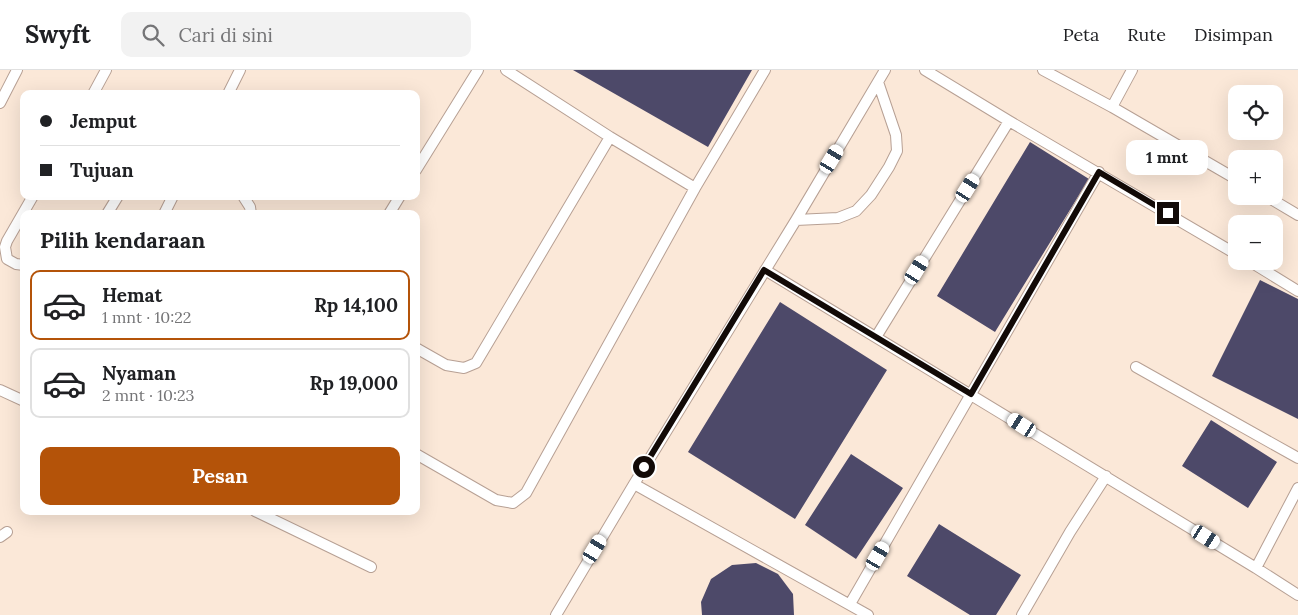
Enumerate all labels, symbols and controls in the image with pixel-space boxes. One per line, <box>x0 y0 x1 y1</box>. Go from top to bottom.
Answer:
search box <box>121 12 471 57</box>
text: Swyft <box>25 19 91 50</box>
icon: search <box>139 21 167 49</box>
text: Cari di sini <box>179 23 273 47</box>
text: Peta <box>1063 23 1099 46</box>
text: Rute <box>1127 23 1166 46</box>
text: Disimpan <box>1194 23 1273 46</box>
map controls <box>1228 85 1283 270</box>
button: locate <box>1228 85 1283 140</box>
text: Jemput <box>70 109 137 133</box>
callout: 1 mnt <box>1127 140 1209 176</box>
car <box>817 142 846 176</box>
text: 1 mnt <box>1146 147 1188 167</box>
button: + <box>1228 150 1283 205</box>
text: Tujuan <box>70 158 134 182</box>
car <box>953 171 982 205</box>
route end <box>1157 202 1179 224</box>
button: − <box>1228 215 1283 270</box>
text: Pilih kendaraan <box>40 226 205 254</box>
car <box>902 253 931 287</box>
icon: car <box>42 283 87 328</box>
text: Hemat <box>102 283 162 307</box>
text: Rp 14,100 <box>314 293 398 317</box>
text: 1 mnt · 10:22 <box>102 307 191 327</box>
icon: car <box>42 361 87 406</box>
text: Nyaman <box>102 361 176 385</box>
text: Rp 19,000 <box>310 371 398 395</box>
text: 2 mnt · 10:23 <box>102 385 194 405</box>
car <box>1005 411 1038 439</box>
button: Pesan <box>40 447 400 505</box>
route start <box>633 456 655 478</box>
car <box>1189 523 1222 551</box>
car <box>580 532 609 566</box>
car <box>864 539 891 573</box>

